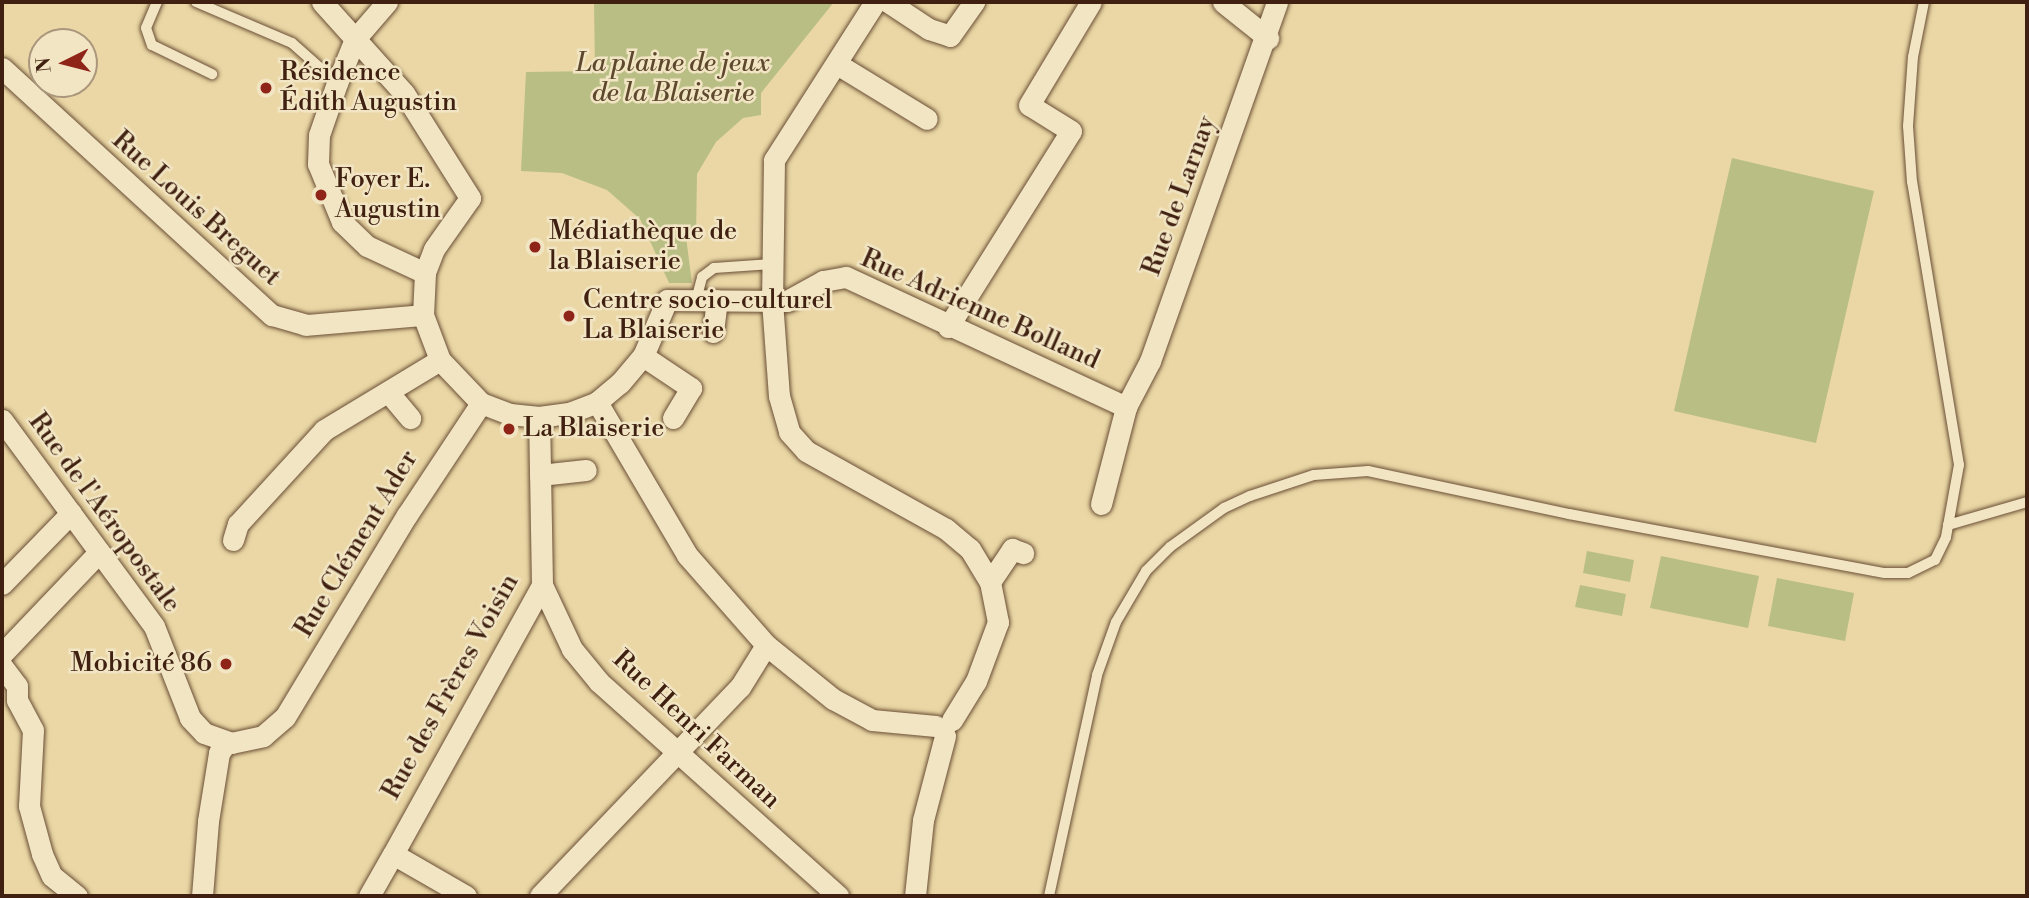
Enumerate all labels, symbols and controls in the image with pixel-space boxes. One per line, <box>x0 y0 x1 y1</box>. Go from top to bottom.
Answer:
north arrow <box>28 28 98 98</box>
park label: La plaine de jeux de la Blaiserie <box>576 48 770 110</box>
text: N <box>31 56 57 74</box>
place label: Résidence Édith Augustin <box>280 57 457 119</box>
marker: Résidence Édith Augustin <box>258 80 274 96</box>
street label: Rue de Larnay <box>1137 112 1223 280</box>
street label: Rue Louis Breguet <box>105 125 287 293</box>
place label: Foyer E. Augustin <box>335 164 441 226</box>
marker: Foyer E. Augustin <box>313 187 329 203</box>
place label: Médiathèque de la Blaiserie <box>549 216 737 278</box>
marker: Médiathèque de la Blaiserie <box>527 239 543 255</box>
street label: Rue Adrienne Bolland <box>856 243 1104 377</box>
place label: Centre socio-culturel La Blaiserie <box>583 285 832 346</box>
marker: Centre socio-culturel La Blaiserie <box>561 308 577 324</box>
street label: Rue de l'Aéropostale <box>21 407 187 619</box>
place label: La Blaiserie <box>523 413 664 445</box>
marker: La Blaiserie <box>501 421 517 437</box>
street label: Rue Clément Ader <box>289 445 425 643</box>
street label: Rue des Frères Voisin <box>376 569 526 805</box>
street label: Rue Henri Farman <box>606 644 786 816</box>
place label: Mobicité 86 <box>70 648 212 680</box>
marker: Mobicité 86 <box>218 656 234 672</box>

